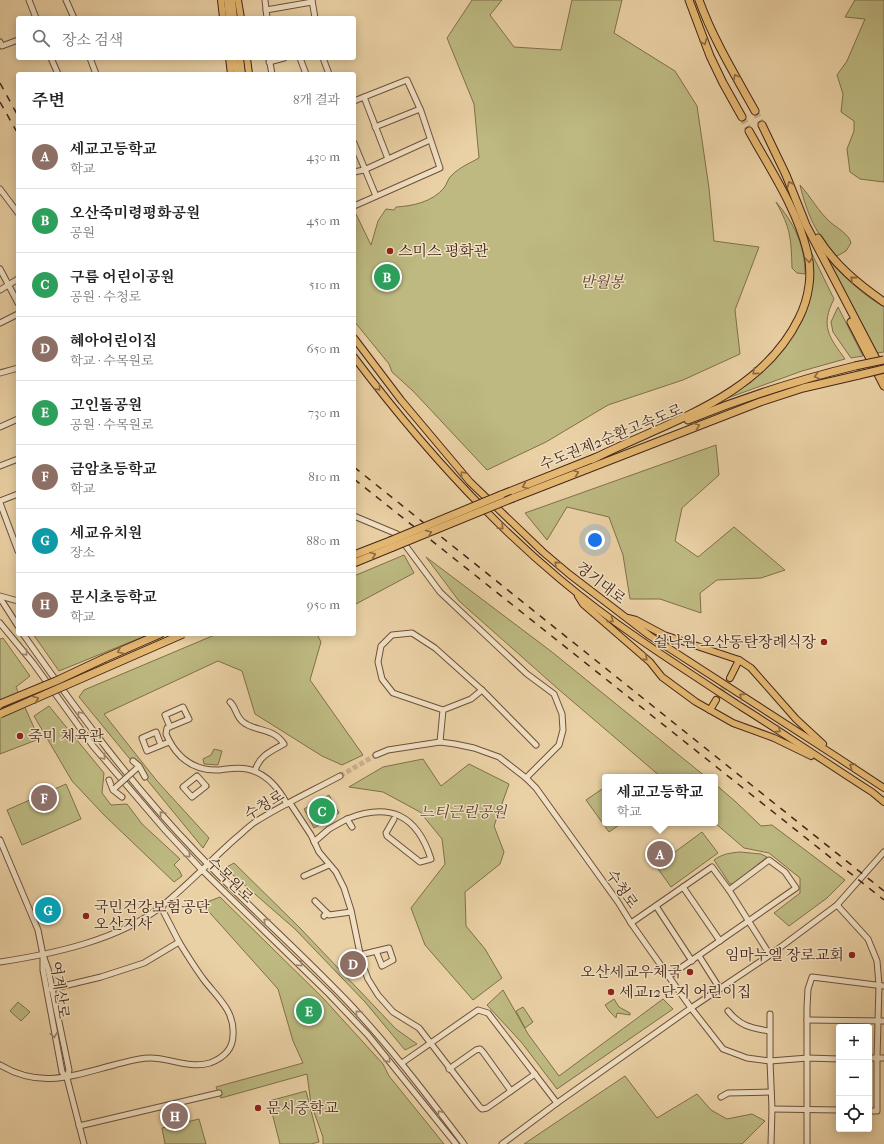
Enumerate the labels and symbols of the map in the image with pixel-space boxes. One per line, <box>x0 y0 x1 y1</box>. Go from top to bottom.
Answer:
one-way arrow <box>700 39 708 46</box>
one-way arrow <box>733 74 741 81</box>
one-way arrow <box>786 180 794 187</box>
place label: 스미스 평화관 <box>398 242 489 260</box>
marker: 스미스 평화관 <box>385 246 395 256</box>
one-way arrow <box>804 257 813 263</box>
pin: B <box>374 262 400 292</box>
park label: 반월봉 <box>580 273 625 291</box>
one-way arrow <box>850 276 857 283</box>
one-way arrow <box>753 368 760 375</box>
one-way arrow <box>814 371 821 380</box>
one-way arrow <box>374 383 381 390</box>
street label: 수도권제2순환고속도로 <box>537 400 686 474</box>
one-way arrow <box>693 422 700 430</box>
one-way arrow <box>572 470 579 478</box>
one-way arrow <box>461 471 468 479</box>
one-way arrow <box>522 481 529 489</box>
one-way arrow <box>496 522 504 530</box>
one-way arrow <box>425 529 432 537</box>
your location <box>585 530 605 550</box>
one-way arrow <box>370 552 377 560</box>
street label: 경기대로 <box>573 558 630 608</box>
one-way arrow <box>554 562 562 569</box>
one-way arrow <box>607 615 614 622</box>
place label: 쉴낙원 오산동탄장례식장 <box>653 633 817 651</box>
marker: 쉴낙원 오산동탄장례식장 <box>819 637 829 647</box>
one-way arrow <box>116 647 123 655</box>
one-way arrow <box>20 648 27 655</box>
one-way arrow <box>640 653 648 660</box>
one-way arrow <box>739 694 746 701</box>
one-way arrow <box>32 695 39 703</box>
one-way arrow <box>78 711 85 718</box>
one-way arrow <box>774 725 781 733</box>
place label: 죽미 체육관 <box>28 727 104 745</box>
marker: 죽미 체육관 <box>15 731 25 741</box>
one-way arrow <box>98 752 105 760</box>
one-way arrow <box>849 764 856 771</box>
pin: F <box>31 783 57 813</box>
street label: 수청로 <box>241 786 288 824</box>
pin: C <box>309 796 335 826</box>
park label: 느티근린공원 <box>420 803 508 821</box>
one-way arrow <box>160 812 167 819</box>
pin: A <box>647 839 673 869</box>
one-way arrow <box>183 850 191 858</box>
street label: 수목원로 <box>203 853 257 907</box>
street label: 수청로 <box>602 866 642 912</box>
pin: G <box>35 895 61 925</box>
place label: 국민건강보험공단 오산지사 <box>94 898 210 933</box>
marker: 국민건강보험공단 오산지사 <box>81 911 91 921</box>
one-way arrow <box>263 918 271 926</box>
place label: 임마누엘 장로교회 <box>725 946 844 964</box>
pin: D <box>340 949 366 979</box>
marker: 임마누엘 장로교회 <box>847 950 857 960</box>
one-way arrow <box>295 959 303 967</box>
street label: 여계산로 <box>47 960 73 1020</box>
place label: 오산세교우체국 <box>581 963 683 981</box>
marker: 오산세교우체국 <box>685 967 695 977</box>
place label: 세교12단지 어린이집 <box>619 983 751 1001</box>
marker: 세교12단지 어린이집 <box>606 987 616 997</box>
pin: E <box>296 996 322 1026</box>
one-way arrow <box>355 1010 362 1018</box>
one-way arrow <box>50 1032 58 1038</box>
one-way arrow <box>384 1055 391 1062</box>
place label: 문시중학교 <box>266 1099 339 1117</box>
pin: H <box>162 1101 188 1131</box>
marker: 문시중학교 <box>253 1103 263 1113</box>
one-way arrow <box>438 1110 445 1117</box>

